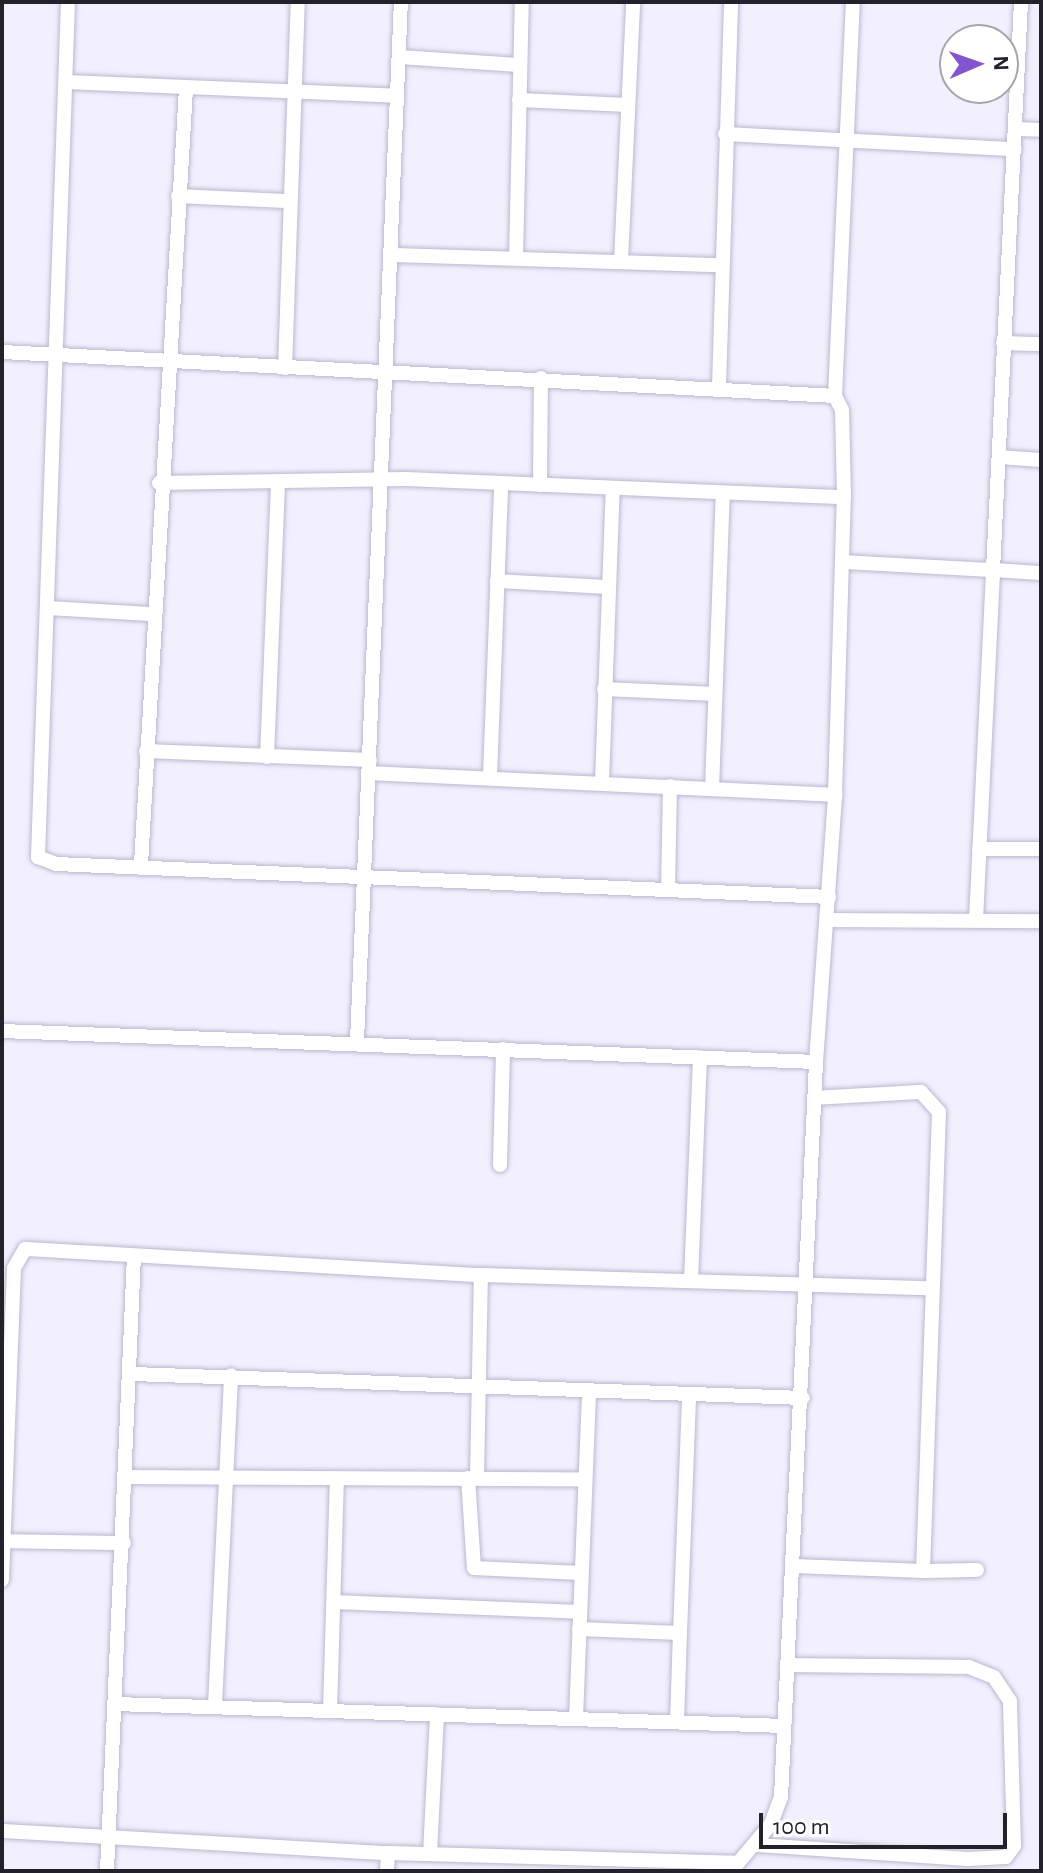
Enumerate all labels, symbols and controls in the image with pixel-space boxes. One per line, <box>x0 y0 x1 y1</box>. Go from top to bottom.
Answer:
north arrow <box>939 24 1019 104</box>
text: N <box>990 55 1012 71</box>
scale bar <box>763 1797 1011 1847</box>
text: 100 m <box>773 1815 830 1839</box>

